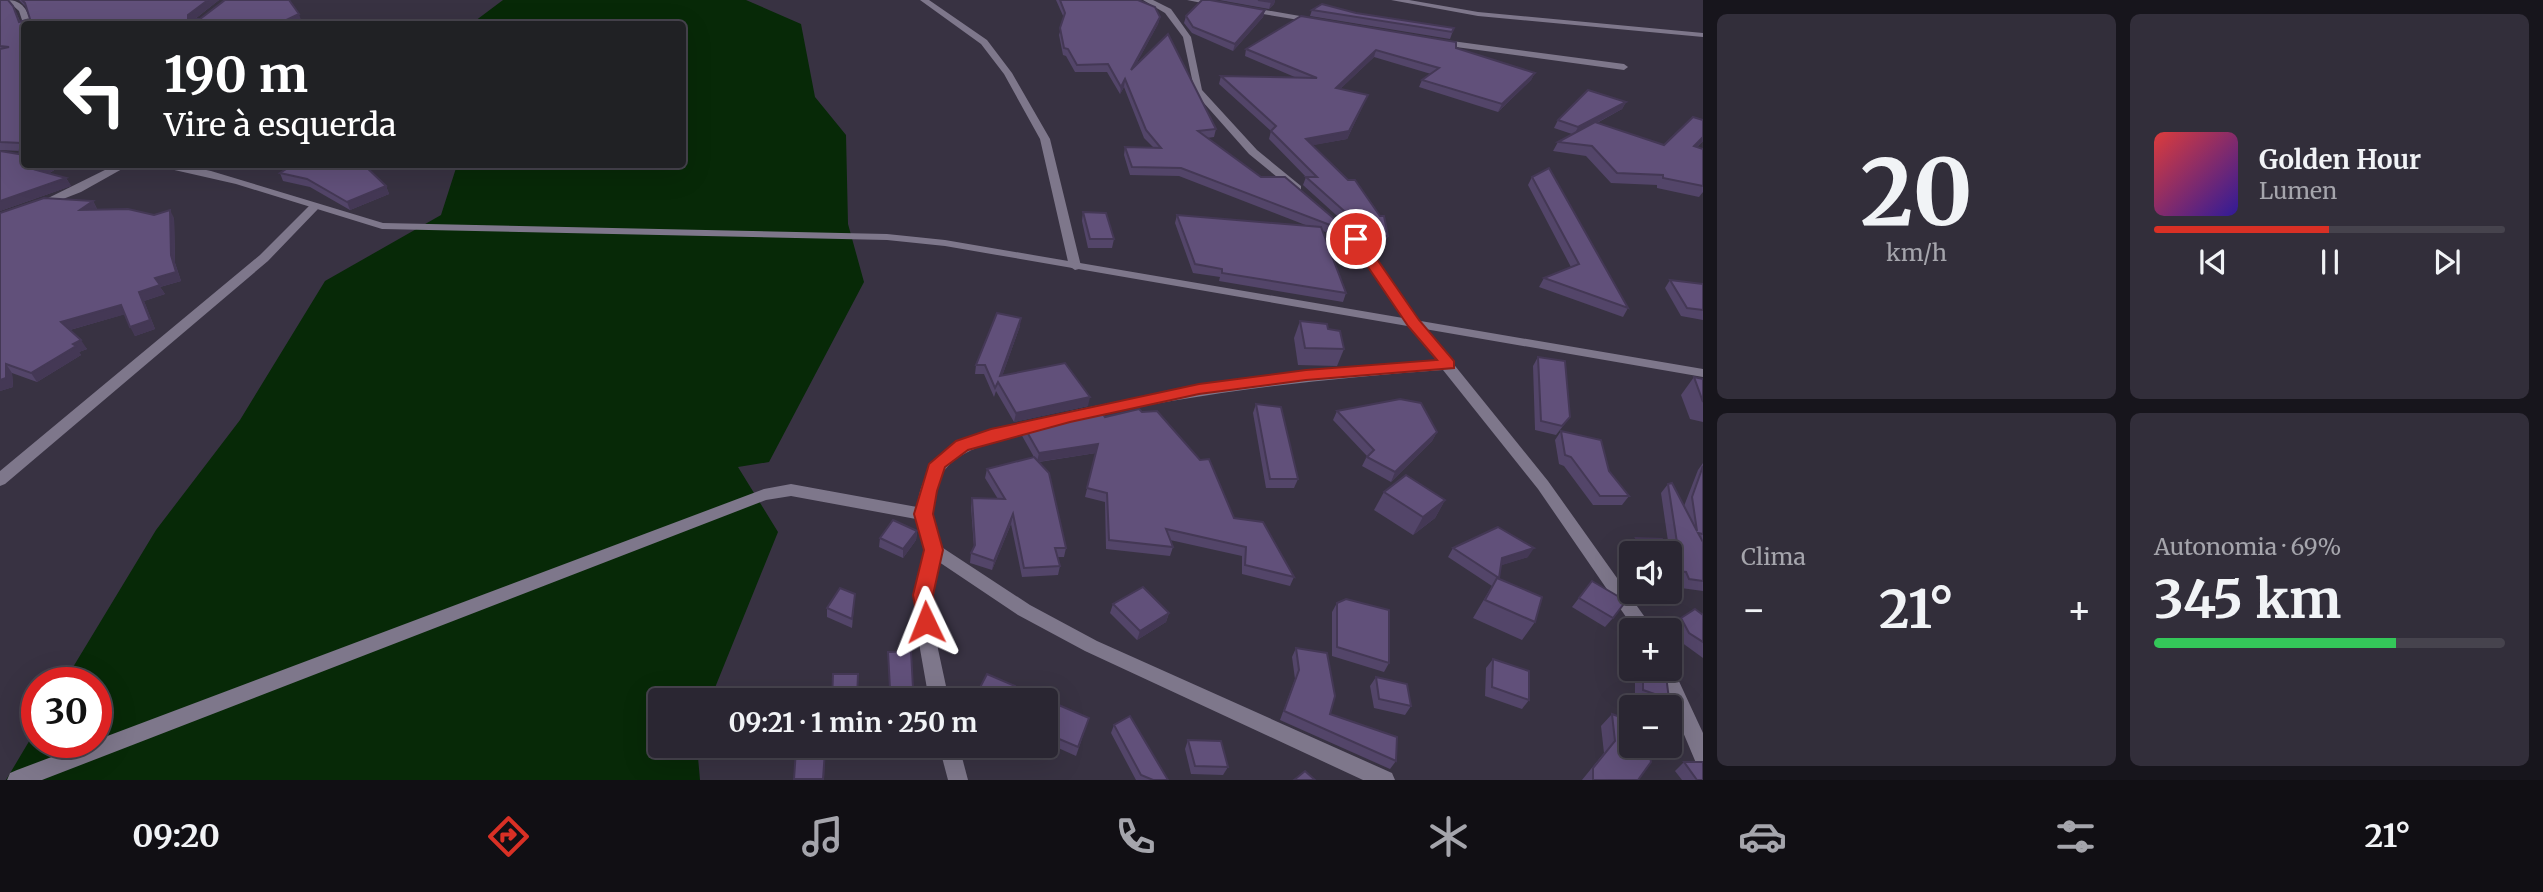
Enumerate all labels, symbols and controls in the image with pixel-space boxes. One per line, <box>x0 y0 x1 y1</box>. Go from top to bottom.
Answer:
text: 190 m <box>164 44 308 105</box>
icon: left <box>49 49 140 140</box>
text: Vire à esquerda <box>164 105 396 145</box>
text: 20 <box>1860 135 1973 250</box>
text: Golden Hour <box>2259 143 2421 176</box>
text: Lumen <box>2259 176 2337 205</box>
pin <box>1326 209 1386 269</box>
icon: arrive <box>1337 220 1375 258</box>
text: km/h <box>1886 238 1947 267</box>
icon: previous <box>2194 243 2232 281</box>
icon: pause <box>2311 243 2349 281</box>
icon: next <box>2428 243 2466 281</box>
text: Autonomia · 69% <box>2154 532 2341 561</box>
map controls <box>1619 541 1682 758</box>
button: sound <box>1619 541 1682 604</box>
text: Clima <box>1741 542 1806 571</box>
text: 345 km <box>2154 567 2341 632</box>
text: 21° <box>1879 577 1954 642</box>
position arrow <box>889 585 963 659</box>
text: − <box>1741 586 1766 633</box>
text: + <box>2067 586 2092 633</box>
button: + <box>1619 618 1682 681</box>
speed limit sign: 30 <box>21 667 112 758</box>
button: − <box>1619 695 1682 758</box>
text: 09:21 · 1 min · 250 m <box>728 706 978 739</box>
icon: directions <box>484 812 533 861</box>
icon: music <box>798 812 847 861</box>
icon: phone <box>1111 812 1160 861</box>
icon: climate <box>1424 812 1473 861</box>
icon: car <box>1738 812 1787 861</box>
icon: filters <box>2051 812 2100 861</box>
text: 09:20 <box>132 816 220 856</box>
text: 21° <box>2365 816 2411 856</box>

